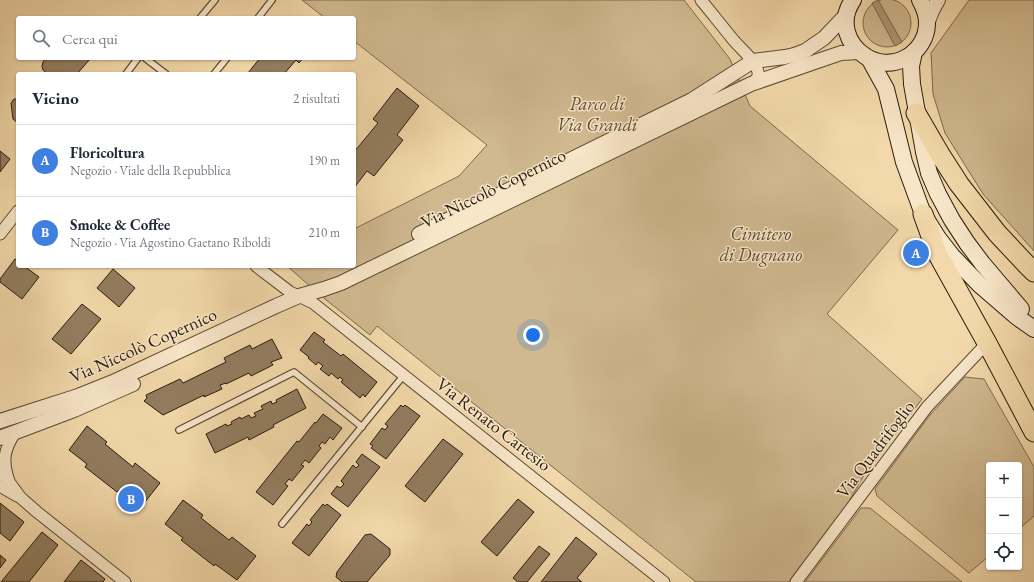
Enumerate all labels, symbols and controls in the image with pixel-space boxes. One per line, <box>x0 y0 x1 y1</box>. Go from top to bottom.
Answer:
search box <box>16 16 356 60</box>
icon: search <box>30 27 52 49</box>
text: Cerca qui <box>62 29 118 48</box>
text: Vicino <box>32 87 79 109</box>
text: 2 risultati <box>293 90 340 107</box>
park label: Parco di Via Grandi <box>557 92 638 136</box>
text: Floricoltura <box>70 143 145 162</box>
street label: Via Niccolò Copernico <box>417 143 570 233</box>
text: A <box>40 152 50 169</box>
text: 190 m <box>309 152 340 169</box>
text: Negozio · Viale della Repubblica <box>70 162 231 179</box>
text: Smoke & Coffee <box>70 215 170 234</box>
park label: Cimitero di Dugnano <box>720 222 802 267</box>
text: B <box>41 224 49 241</box>
text: 210 m <box>309 224 340 241</box>
text: Negozio · Via Agostino Gaetano Riboldi <box>70 234 271 251</box>
pin: A <box>903 238 929 268</box>
street label: Via Niccolò Copernico <box>66 302 220 388</box>
your location <box>523 325 543 345</box>
street label: Via Renato Cartesio <box>432 372 556 476</box>
street label: Via Quadrifoglio <box>831 395 919 502</box>
map controls <box>986 462 1022 570</box>
button: + <box>986 462 1022 498</box>
pin: B <box>118 484 144 514</box>
button: − <box>986 498 1022 534</box>
button: locate <box>986 534 1022 570</box>

